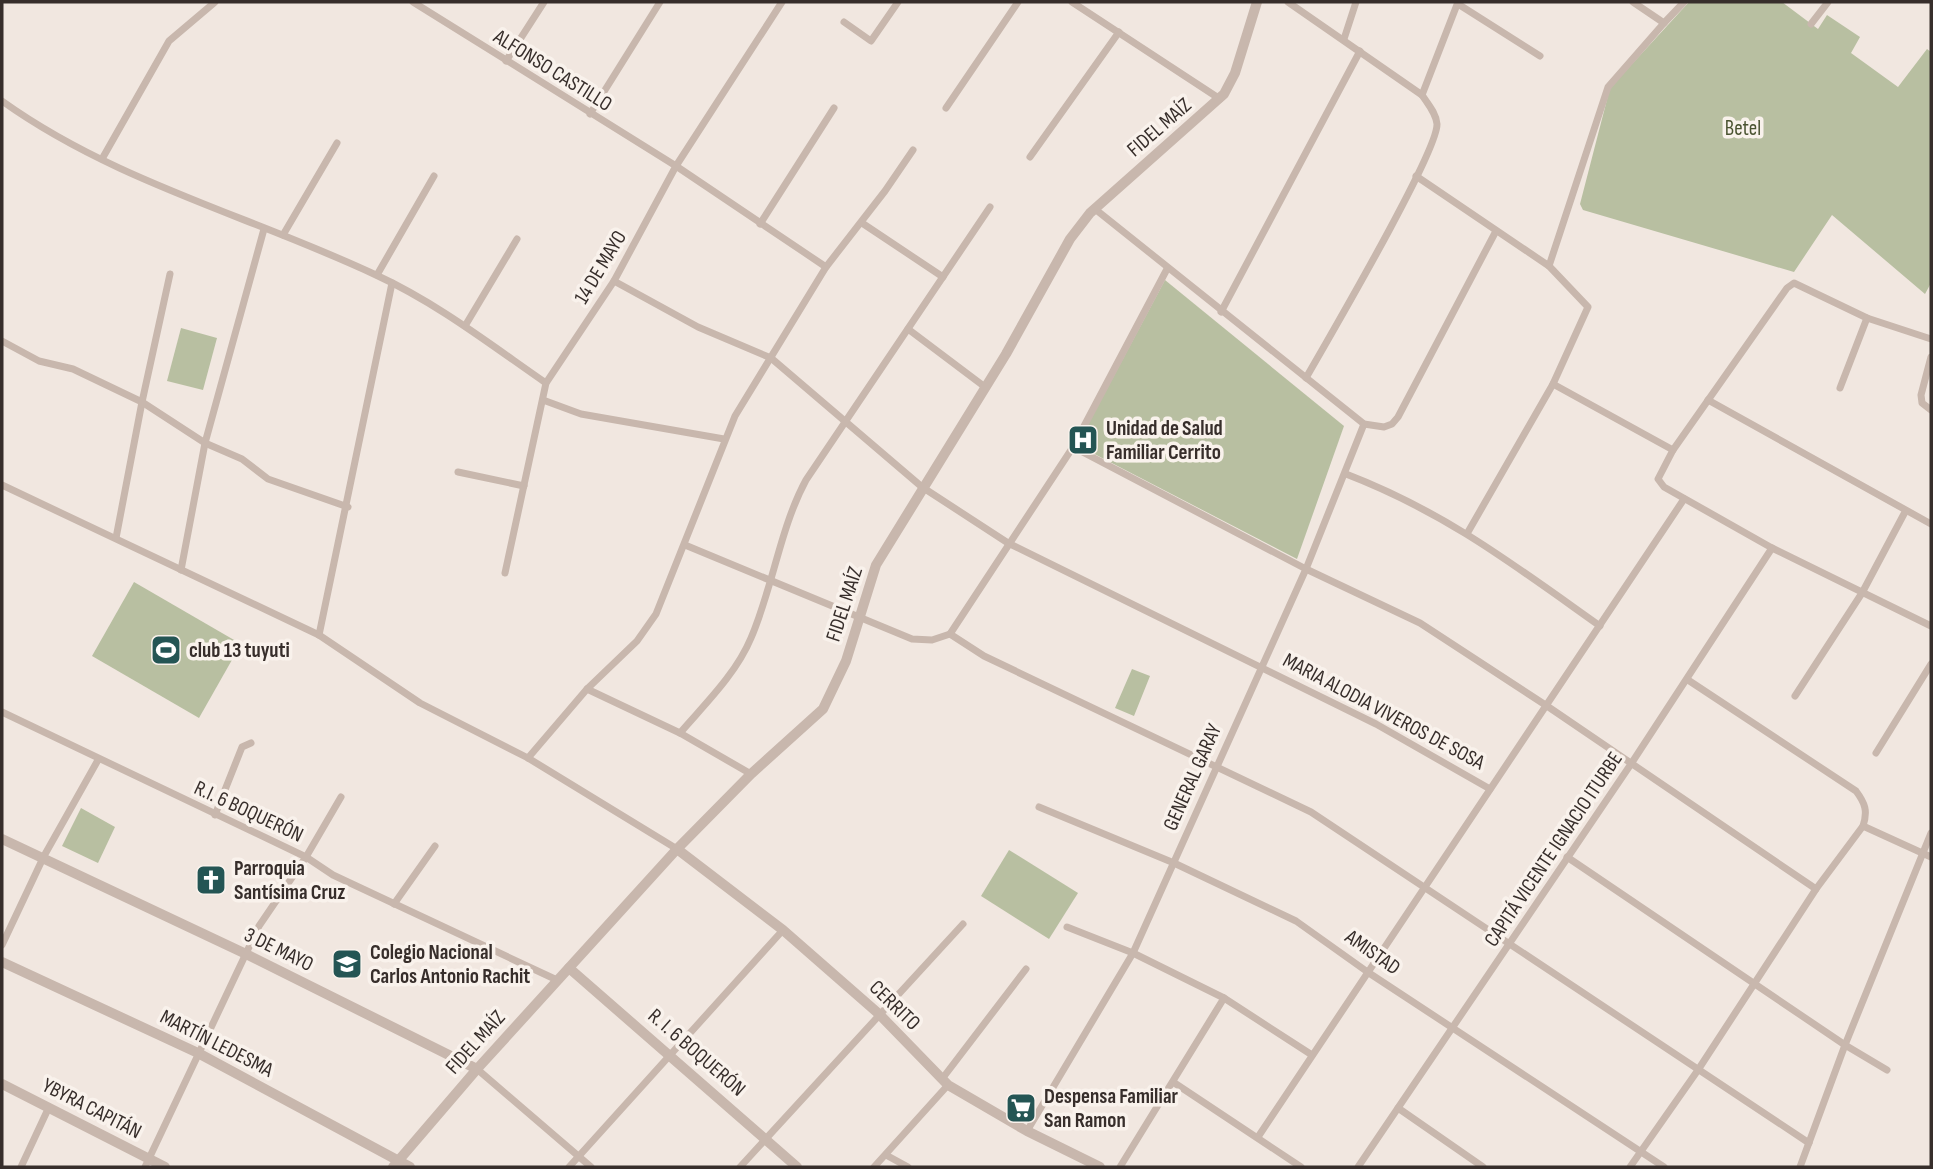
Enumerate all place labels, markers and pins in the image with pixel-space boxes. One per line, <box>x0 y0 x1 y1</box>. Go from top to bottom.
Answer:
place label: Unidad de Salud Familiar Cerrito <box>1106 416 1223 465</box>
hospital icon: Unidad de Salud Familiar Cerrito <box>1066 423 1100 457</box>
sports icon: club 13 tuyuti <box>149 633 183 667</box>
place label: club 13 tuyuti <box>189 638 290 663</box>
place label: Parroquia Santísima Cruz <box>234 856 345 905</box>
church icon: Parroquia Santísima Cruz <box>194 863 228 897</box>
place label: Colegio Nacional Carlos Antonio Rachit <box>370 940 530 989</box>
school or university icon: Colegio Nacional Carlos Antonio Rachit <box>330 947 364 981</box>
place label: Despensa Familiar San Ramon <box>1044 1084 1178 1133</box>
supermarket icon: Despensa Familiar San Ramon <box>1004 1091 1038 1125</box>

